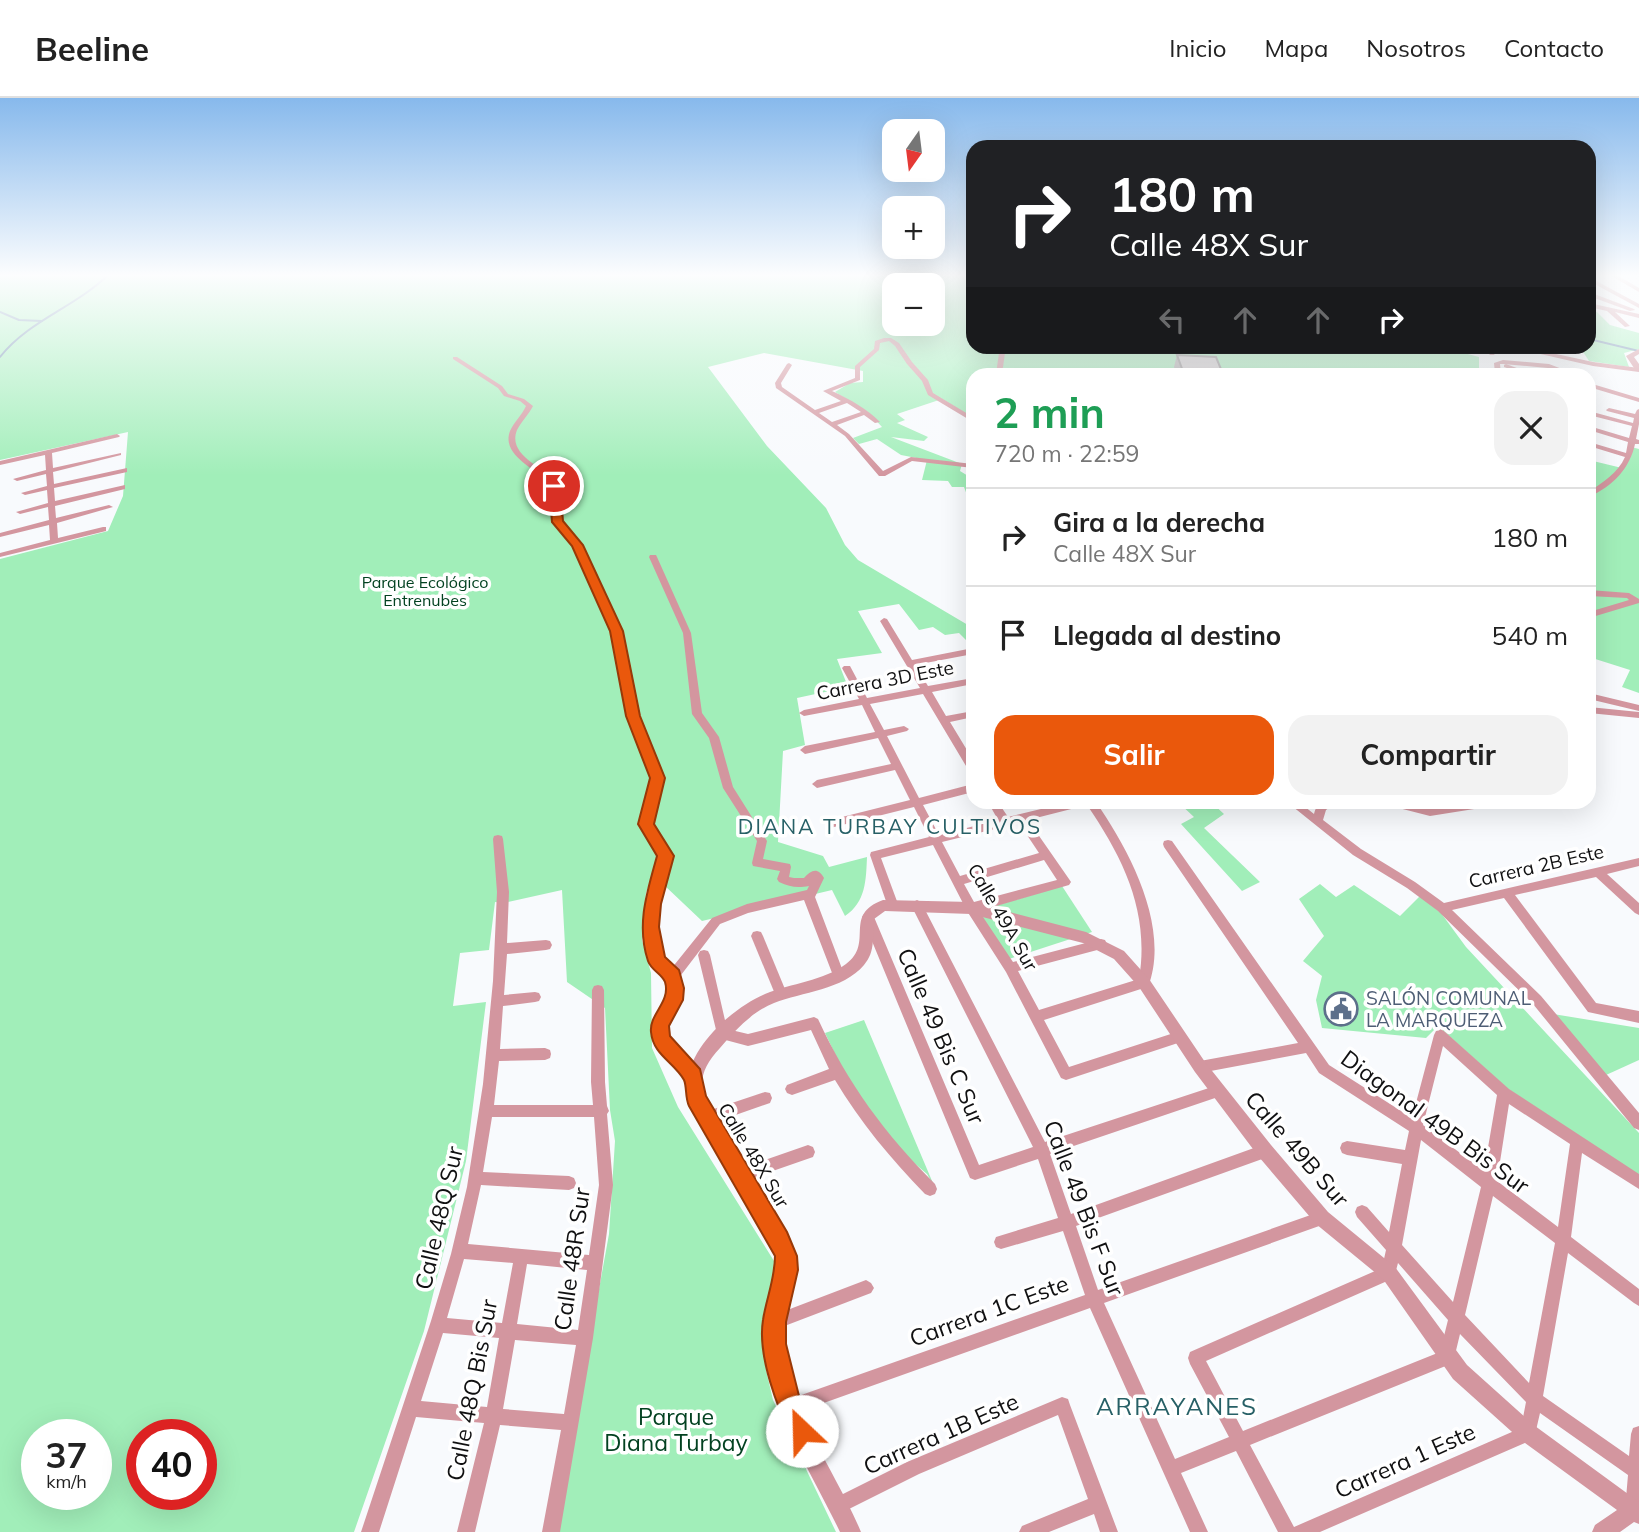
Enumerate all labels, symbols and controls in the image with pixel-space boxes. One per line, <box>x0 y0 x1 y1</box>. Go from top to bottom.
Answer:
text: Beeline <box>35 28 149 69</box>
text: Inicio <box>1169 33 1226 63</box>
text: Mapa <box>1264 33 1328 63</box>
text: Nosotros <box>1366 33 1466 63</box>
text: Contacto <box>1504 33 1604 63</box>
north arrow <box>882 119 945 182</box>
map controls <box>882 119 945 336</box>
text: 180 m <box>1109 163 1255 224</box>
icon: right <box>994 168 1085 259</box>
button: + <box>882 196 945 259</box>
text: Calle 48X Sur <box>1109 224 1308 264</box>
button: − <box>882 273 945 336</box>
icon: left <box>1153 301 1191 339</box>
icon: ahead <box>1226 301 1264 339</box>
icon: ahead <box>1299 301 1337 339</box>
icon: right <box>1372 301 1410 339</box>
text: 2 min <box>994 386 1105 439</box>
button: close <box>1494 391 1568 465</box>
text: 720 m · 22:59 <box>994 439 1139 468</box>
pin <box>524 456 584 516</box>
icon: arrive <box>535 467 573 505</box>
text: Gira a la derecha <box>1053 506 1265 539</box>
icon: right <box>994 518 1032 556</box>
text: 180 m <box>1492 521 1568 554</box>
text: Calle 48X Sur <box>1053 539 1196 568</box>
park label: Parque Ecológico Entrenubes <box>362 572 488 610</box>
icon: arrive <box>994 616 1032 654</box>
text: Llegada al destino <box>1053 619 1281 652</box>
text: 540 m <box>1492 619 1568 652</box>
street label: Carrera 3D Este <box>814 655 956 705</box>
button: Salir <box>994 715 1274 795</box>
button: Compartir <box>1288 715 1568 795</box>
district label: DIANA TURBAY CULTIVOS <box>738 813 1042 839</box>
street label: Carrera 2B Este <box>1466 839 1606 893</box>
street label: Calle 49A Sur <box>963 859 1043 975</box>
street label: Calle 49 Bis C Sur <box>891 943 992 1129</box>
place label: SALÓN COMUNAL LA MARQUEZA <box>1366 986 1532 1032</box>
public building icon: SALÓN COMUNAL LA MARQUEZA <box>1322 990 1360 1028</box>
street label: Diagonal 49B Bis Sur <box>1335 1043 1536 1200</box>
street label: Calle 49B Sur <box>1239 1085 1356 1213</box>
street label: Calle 48X Sur <box>713 1098 795 1212</box>
street label: Calle 49 Bis F Sur <box>1038 1116 1131 1300</box>
street label: Calle 48Q Sur <box>408 1143 469 1292</box>
street label: Calle 48R Sur <box>547 1185 596 1332</box>
street label: Carrera 1C Este <box>905 1268 1072 1353</box>
street label: Calle 48Q Bis Sur <box>440 1296 503 1483</box>
street label: Carrera 1B Este <box>859 1386 1023 1481</box>
district label: ARRAYANES <box>1096 1391 1258 1421</box>
position arrow <box>765 1394 839 1468</box>
park label: Parque Diana Turbay <box>604 1402 748 1457</box>
street label: Carrera 1 Este <box>1330 1417 1480 1505</box>
speed limit sign: 40 <box>126 1419 217 1510</box>
text: 37 <box>45 1433 88 1477</box>
text: km/h <box>46 1470 87 1493</box>

